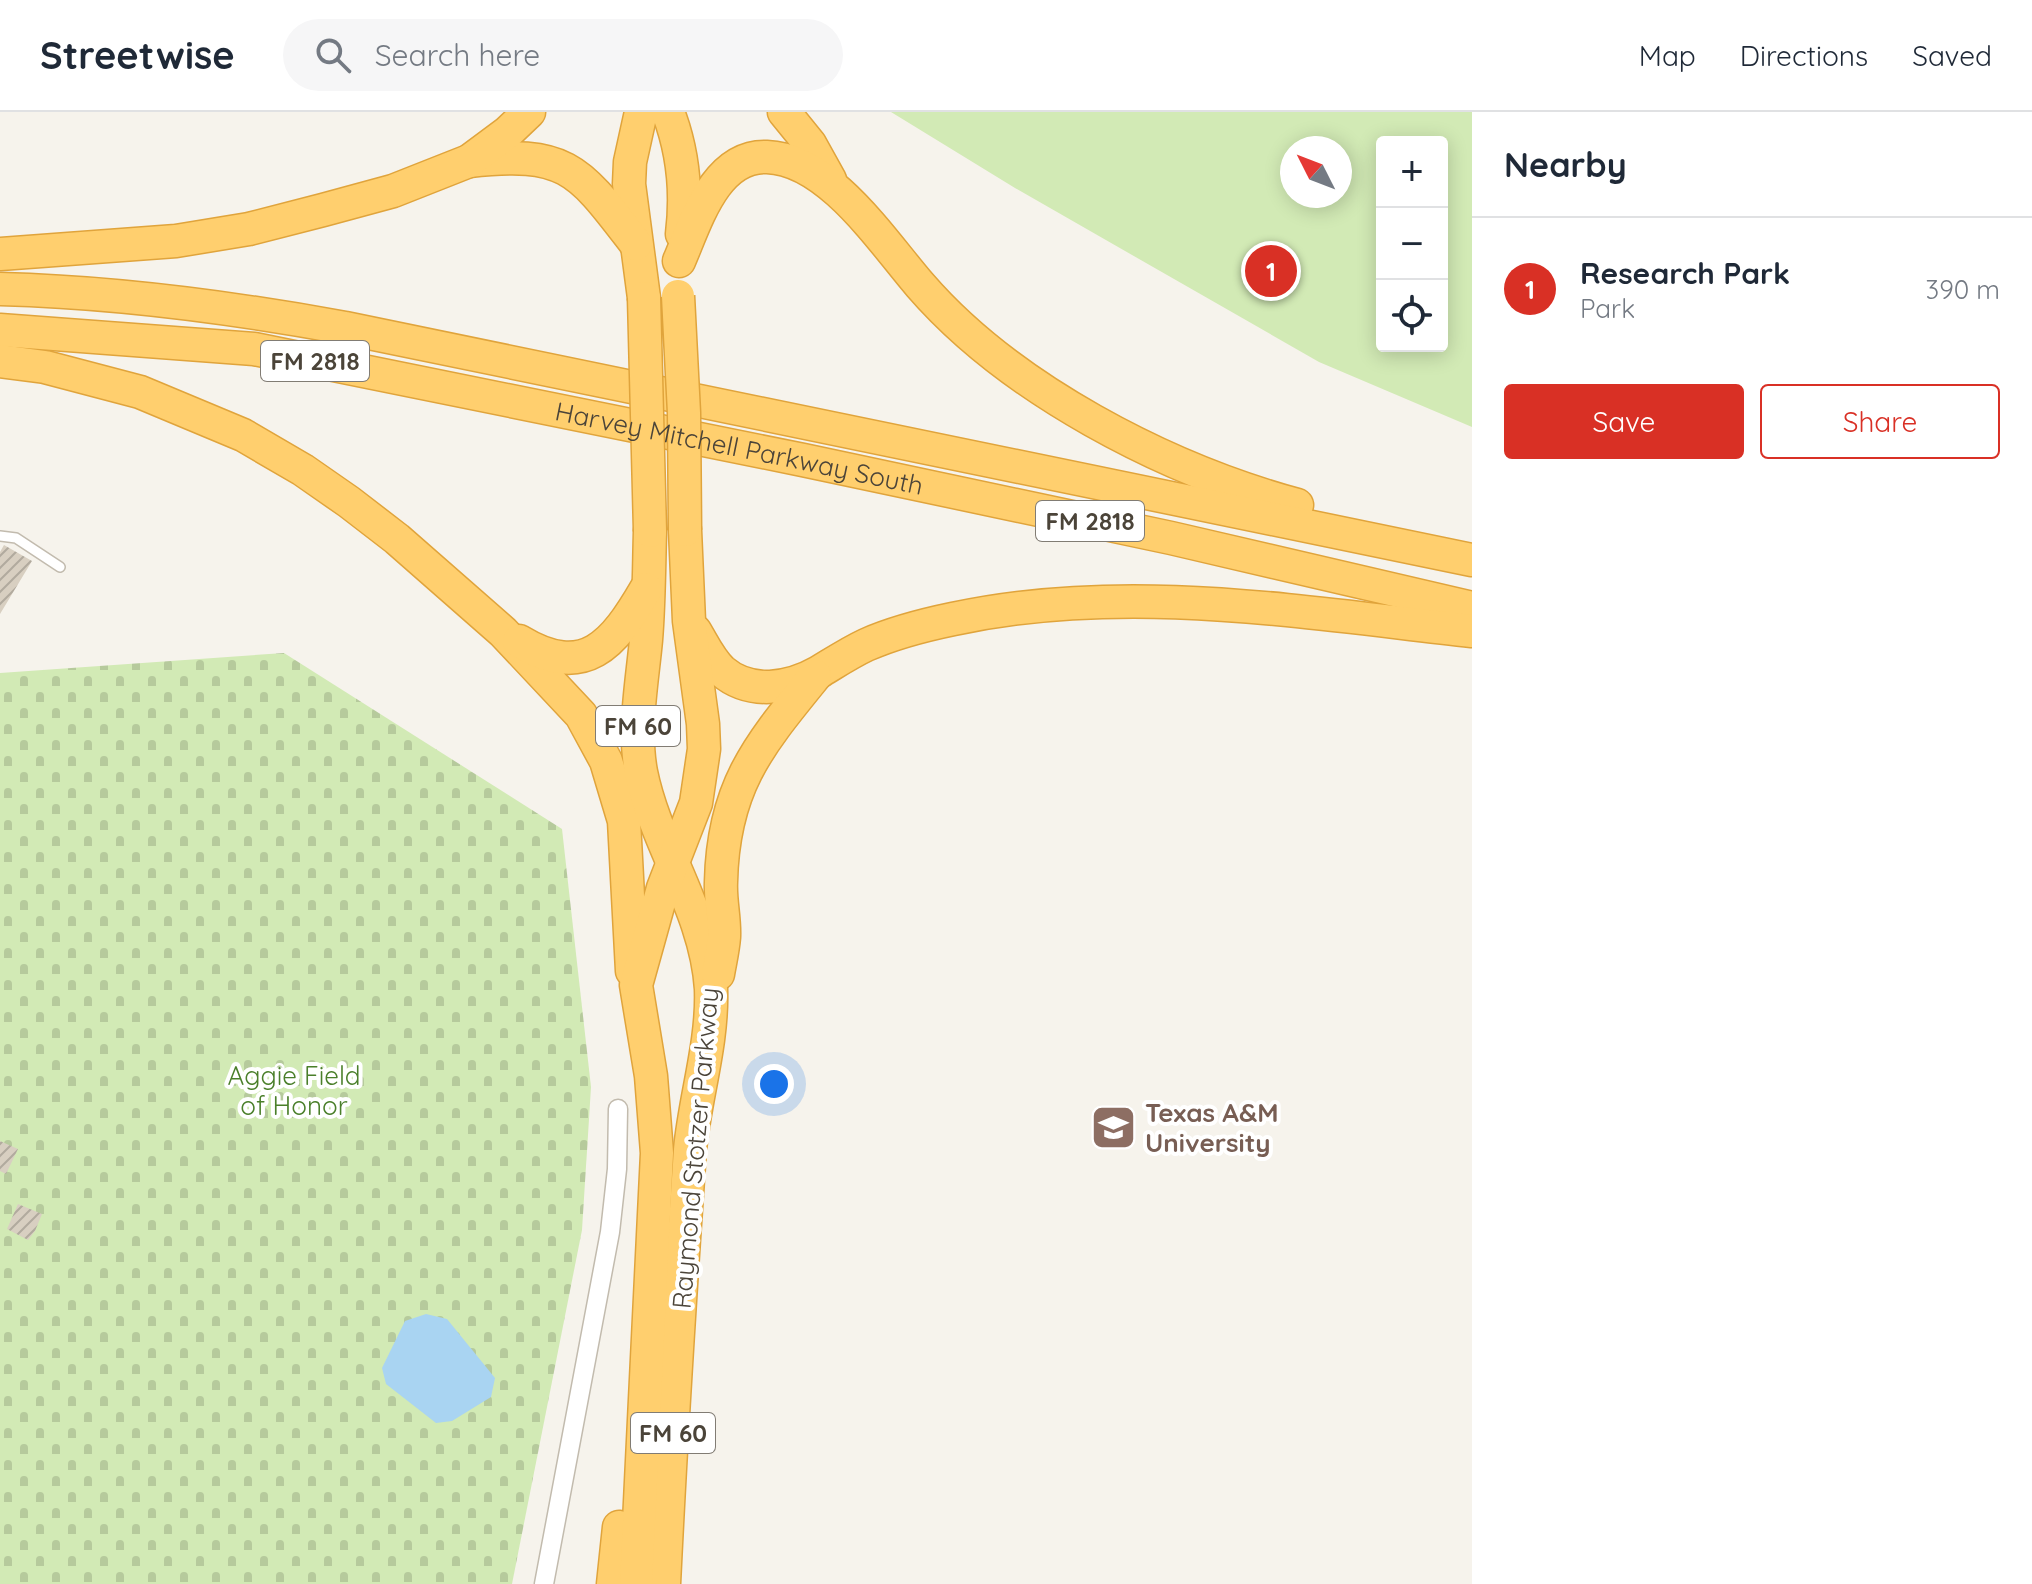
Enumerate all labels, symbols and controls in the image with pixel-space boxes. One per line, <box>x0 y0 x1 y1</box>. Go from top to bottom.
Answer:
search box <box>283 19 843 91</box>
text: Streetwise <box>40 31 235 79</box>
icon: search <box>311 33 355 77</box>
text: Search here <box>375 36 540 74</box>
text: Map <box>1639 38 1696 73</box>
text: Directions <box>1740 38 1868 73</box>
text: Saved <box>1912 38 1992 73</box>
north arrow <box>1280 136 1352 208</box>
map controls <box>1376 136 1448 352</box>
button: + <box>1376 136 1448 208</box>
text: Nearby <box>1504 143 1627 186</box>
button: − <box>1376 208 1448 280</box>
pin: 1 <box>1245 241 1297 301</box>
text: Research Park <box>1580 254 1790 292</box>
text: 1 <box>1525 273 1535 306</box>
text: 390 m <box>1926 273 2000 306</box>
button: locate <box>1376 280 1448 352</box>
text: Park <box>1580 292 1635 325</box>
road number: FM 2818 <box>261 341 369 381</box>
button: Save <box>1504 384 1744 459</box>
button: Share <box>1760 384 2000 459</box>
street label: Harvey Mitchell Parkway South <box>552 394 926 502</box>
road number: FM 2818 <box>1036 501 1144 541</box>
road number: FM 60 <box>596 706 680 746</box>
street label: Raymond Stotzer Parkway <box>665 986 725 1310</box>
park label: Aggie Field of Honor <box>227 1059 361 1122</box>
your location <box>754 1064 794 1104</box>
place label: Texas A&M University <box>1145 1096 1279 1159</box>
school or university icon: Texas A&M University <box>1090 1103 1138 1151</box>
road number: FM 60 <box>631 1413 715 1453</box>

